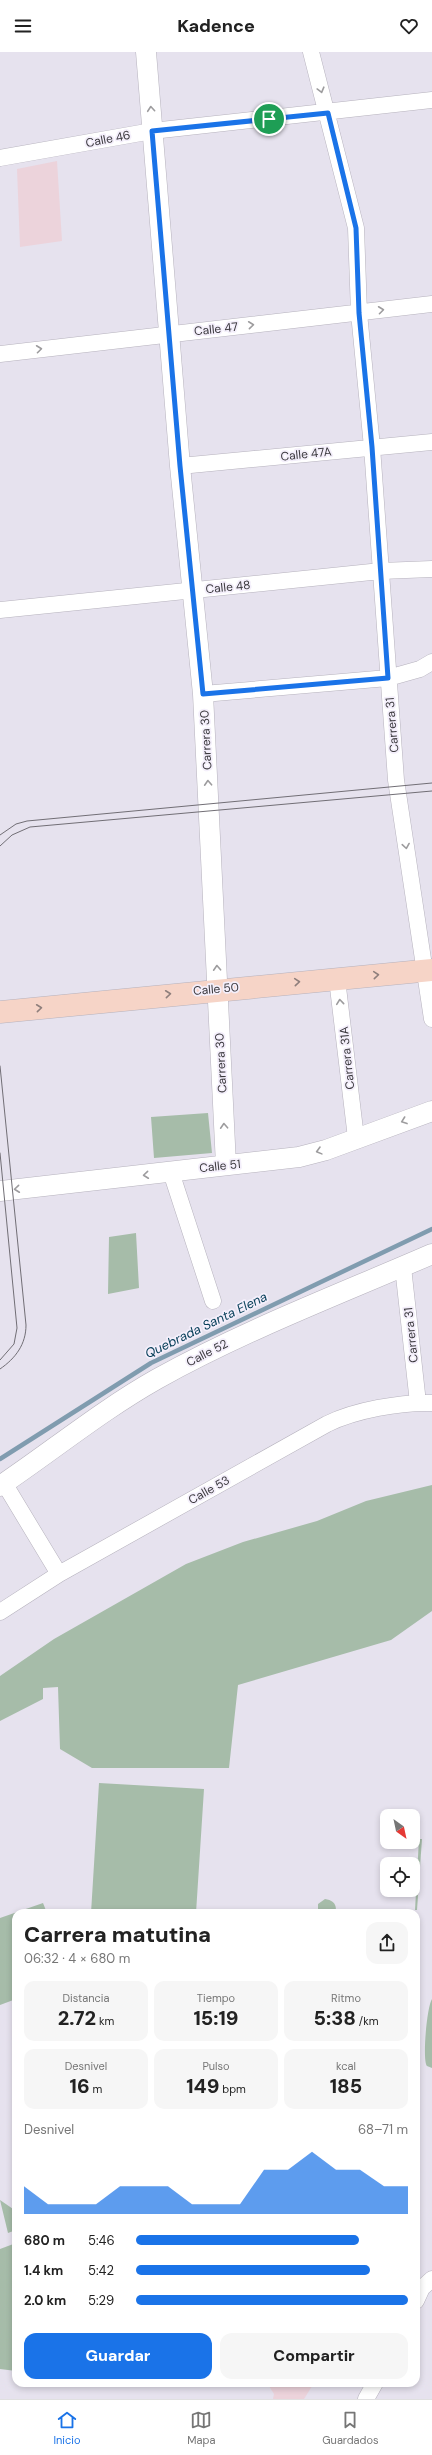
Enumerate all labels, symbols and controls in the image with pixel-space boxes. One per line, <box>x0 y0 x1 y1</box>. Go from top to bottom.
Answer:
text: Kadence <box>177 14 255 38</box>
icon: menu <box>12 15 34 37</box>
icon: heart <box>398 15 420 37</box>
one-way arrow <box>317 86 325 93</box>
pin <box>252 102 286 136</box>
one-way arrow <box>146 106 155 112</box>
icon: arrive <box>258 108 280 130</box>
street label: Calle 46 <box>84 127 132 151</box>
one-way arrow <box>377 306 384 315</box>
street label: Calle 47 <box>193 319 239 339</box>
one-way arrow <box>248 321 254 330</box>
one-way arrow <box>36 345 42 354</box>
street label: Calle 47A <box>280 443 332 465</box>
street label: Calle 48 <box>205 577 251 597</box>
street label: Carrera 31 <box>382 697 402 753</box>
street label: Carrera 30 <box>196 710 216 770</box>
one-way arrow <box>204 780 213 786</box>
one-way arrow <box>401 843 410 849</box>
one-way arrow <box>212 965 221 971</box>
one-way arrow <box>373 971 379 980</box>
one-way arrow <box>294 978 301 987</box>
street label: Calle 50 <box>192 979 240 999</box>
one-way arrow <box>165 990 171 999</box>
one-way arrow <box>336 999 345 1005</box>
one-way arrow <box>36 1004 42 1013</box>
street label: Carrera 31A <box>336 1026 358 1090</box>
street label: Carrera 30 <box>211 1033 231 1093</box>
one-way arrow <box>400 1117 407 1125</box>
one-way arrow <box>220 1123 229 1129</box>
one-way arrow <box>316 1147 322 1155</box>
street label: Calle 51 <box>198 1156 242 1176</box>
one-way arrow <box>143 1170 149 1179</box>
one-way arrow <box>14 1184 20 1193</box>
water label: Quebrada Santa Elena <box>142 1288 270 1362</box>
street label: Carrera 31 <box>400 1307 422 1363</box>
street label: Calle 52 <box>184 1336 231 1370</box>
street label: Calle 53 <box>185 1472 233 1508</box>
north arrow <box>380 1809 420 1849</box>
map controls <box>380 1809 420 1897</box>
button: locate <box>380 1857 420 1897</box>
text: Carrera matutina <box>24 1920 211 1949</box>
button: share <box>366 1922 408 1964</box>
text: 06:32 · 4 × 680 m <box>24 1950 130 1967</box>
text: Distancia <box>62 1991 110 2005</box>
text: Tiempo <box>197 1991 235 2005</box>
text: Ritmo <box>331 1991 361 2005</box>
text: 2.72 <box>58 2005 96 2031</box>
text: 15:19 <box>193 2005 239 2031</box>
text: 5:38 <box>313 2005 356 2031</box>
text: km <box>96 2014 114 2028</box>
text: /km <box>356 2014 379 2028</box>
text: Desnivel <box>65 2059 107 2073</box>
text: Pulso <box>202 2059 230 2073</box>
text: kcal <box>336 2059 356 2073</box>
text: 16 <box>70 2073 90 2099</box>
text: 149 <box>186 2073 219 2099</box>
text: 185 <box>330 2073 362 2099</box>
text: m <box>90 2082 102 2096</box>
text: bpm <box>219 2082 246 2096</box>
text: Desnivel <box>24 2121 74 2138</box>
text: 68–71 m <box>358 2121 408 2138</box>
text: 680 m <box>24 2232 65 2249</box>
text: 5:46 <box>88 2232 115 2249</box>
text: 1.4 km <box>24 2262 63 2279</box>
text: 5:42 <box>88 2262 114 2279</box>
text: 2.0 km <box>24 2292 66 2309</box>
text: 5:29 <box>88 2292 114 2309</box>
button: Guardar <box>24 2333 212 2379</box>
button: Compartir <box>220 2333 408 2379</box>
tab: Inicio <box>53 2409 80 2447</box>
tab: Mapa <box>187 2409 215 2447</box>
tab: Guardados <box>322 2409 379 2447</box>

